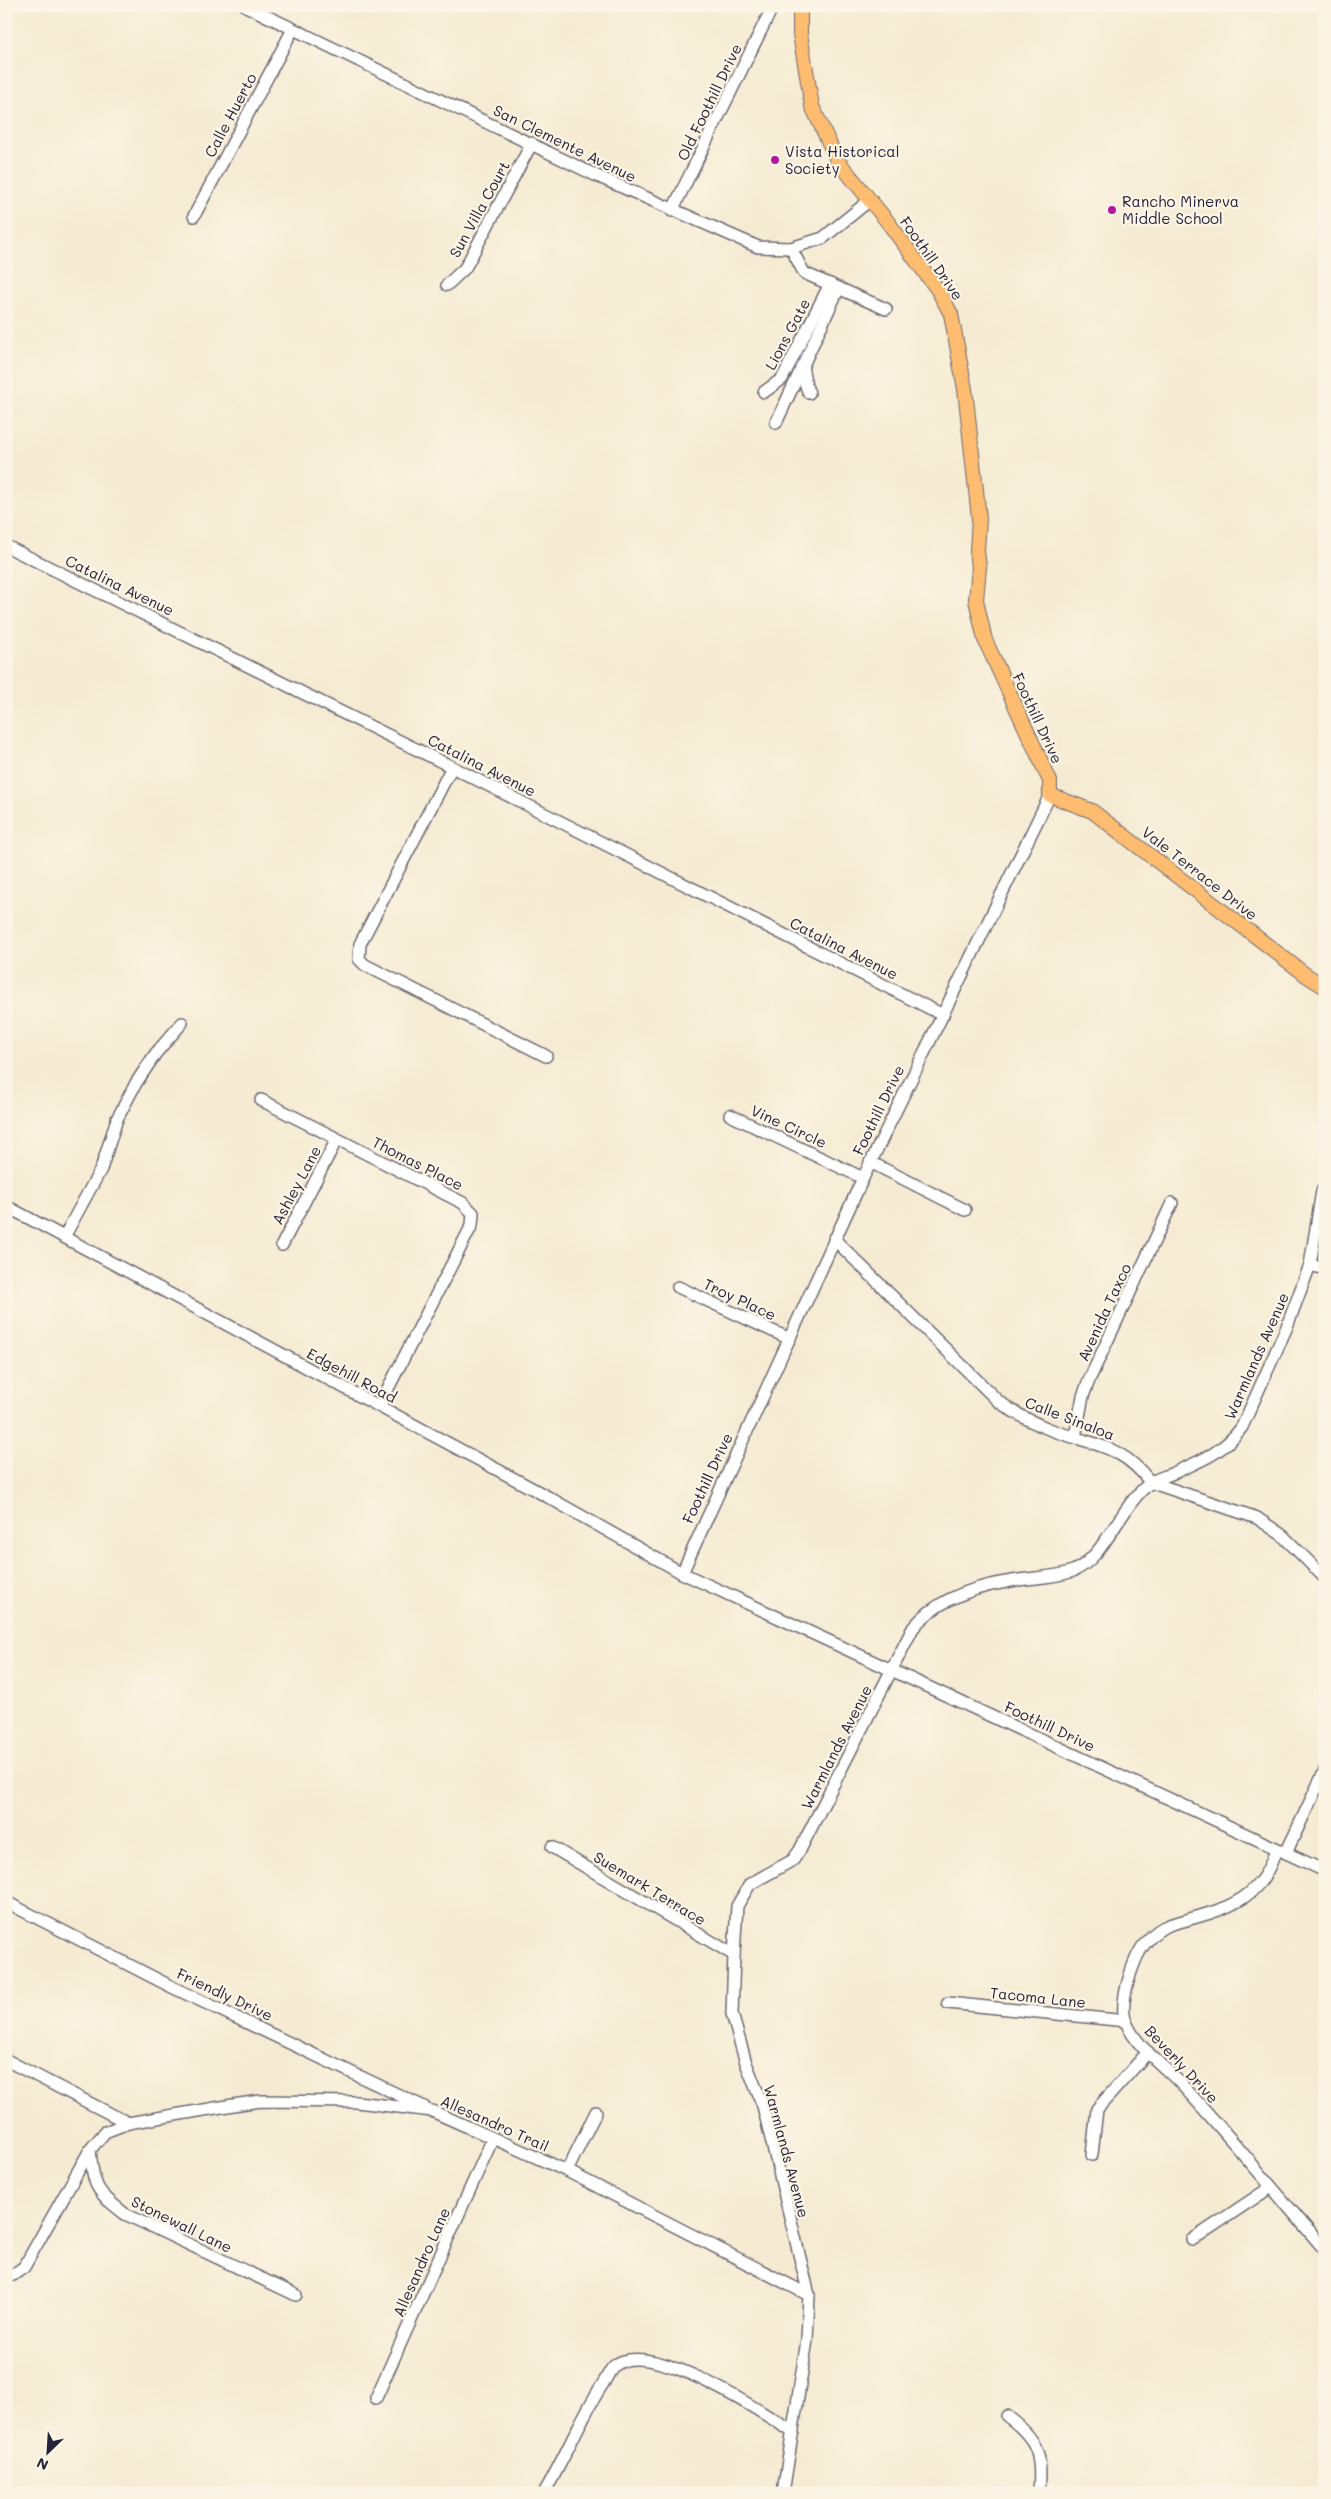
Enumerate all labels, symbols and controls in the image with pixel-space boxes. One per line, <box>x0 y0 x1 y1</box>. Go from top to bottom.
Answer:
street label: Old Foothill Drive <box>672 40 746 164</box>
street label: Calle Huerto <box>199 69 261 161</box>
street label: San Clemente Avenue <box>490 100 640 186</box>
place label: Vista Historical Society <box>785 141 899 178</box>
marker: Vista Historical Society <box>769 154 781 166</box>
street label: Sun Villa Court <box>444 157 514 261</box>
place label: Rancho Minerva Middle School <box>1122 191 1239 228</box>
marker: Rancho Minerva Middle School <box>1106 204 1118 216</box>
street label: Foothill Drive <box>896 212 968 304</box>
street label: Lions Gate <box>760 295 814 373</box>
street label: Catalina Avenue <box>62 550 178 620</box>
street label: Foothill Drive <box>1008 669 1068 767</box>
street label: Catalina Avenue <box>425 729 539 801</box>
street label: Vale Terrace Drive <box>1138 822 1262 924</box>
street label: Catalina Avenue <box>787 912 901 984</box>
street label: Foothill Drive <box>848 1062 908 1158</box>
street label: Vine Circle <box>748 1100 830 1152</box>
street label: Thomas Place <box>369 1132 467 1194</box>
street label: Ashley Lane <box>267 1142 325 1228</box>
street label: Avenida Taxco <box>1073 1260 1135 1364</box>
street label: Troy Place <box>701 1273 779 1325</box>
street label: Warmlands Avenue <box>1219 1289 1293 1423</box>
street label: Edgehill Road <box>304 1343 400 1407</box>
street label: Calle Sinaloa <box>1022 1392 1118 1444</box>
street label: Foothill Drive <box>677 1429 737 1527</box>
street label: Warmlands Avenue <box>796 1681 876 1813</box>
street label: Foothill Drive <box>1001 1696 1099 1756</box>
street label: Suemark Terrace <box>590 1847 710 1929</box>
street label: Friendly Drive <box>174 1963 276 2025</box>
street label: Tacoma Lane <box>989 1982 1087 2012</box>
street label: Beverly Drive <box>1141 2021 1223 2107</box>
street label: Warmlands Avenue <box>760 2082 814 2220</box>
street label: Allesandro Trail <box>438 2090 552 2156</box>
street label: Stonewall Lane <box>128 2191 236 2257</box>
street label: Allesandro Lane <box>388 2204 454 2320</box>
north arrow <box>22 2426 72 2476</box>
text: N <box>33 2453 51 2475</box>

